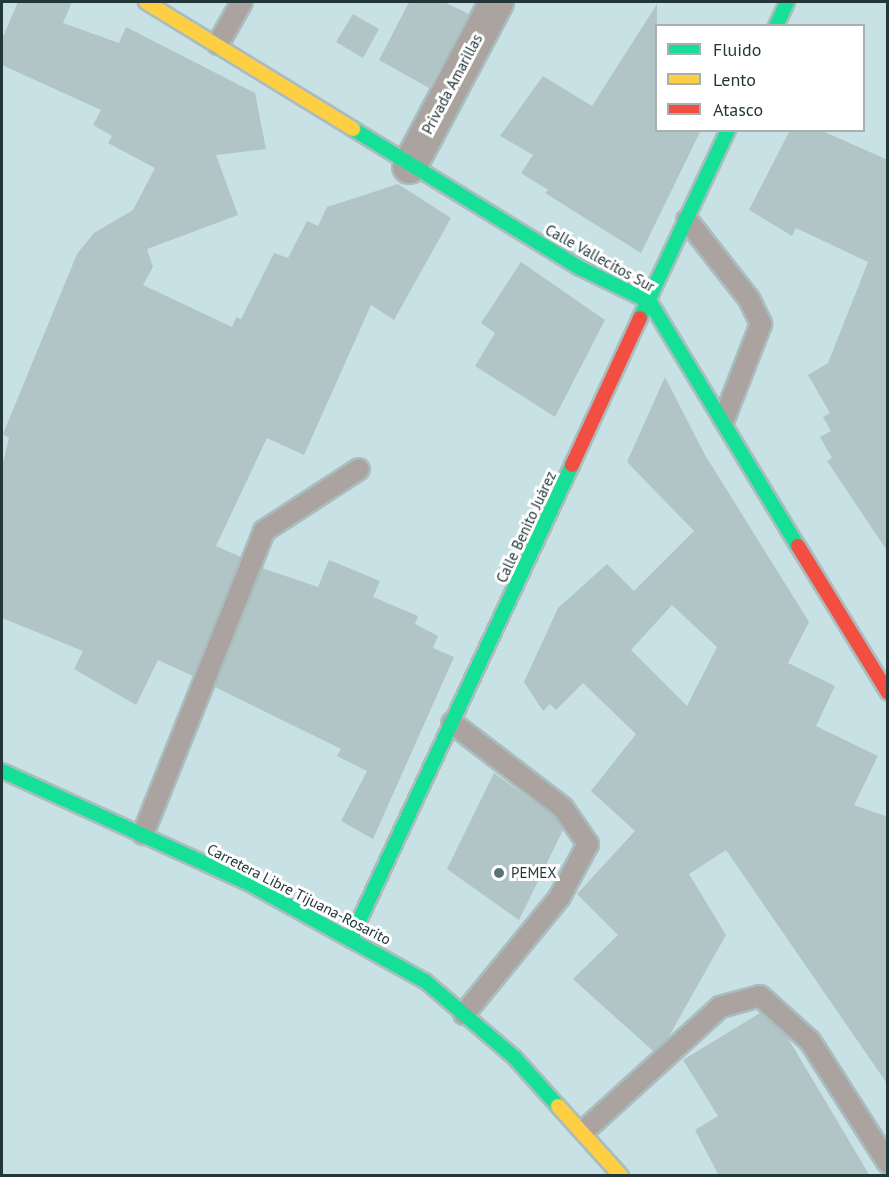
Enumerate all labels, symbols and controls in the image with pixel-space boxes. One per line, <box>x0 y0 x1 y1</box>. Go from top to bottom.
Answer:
legend <box>655 24 865 132</box>
street label: Privada Amarillas <box>418 31 486 137</box>
text: Fluido <box>713 38 761 61</box>
text: Lento <box>713 68 756 91</box>
text: Atasco <box>713 98 763 121</box>
street label: Calle Vallecitos Sur <box>542 220 658 296</box>
street label: Calle Benito Juárez <box>492 468 560 586</box>
street label: Carretera Libre Tijuana-Rosarito <box>204 840 394 948</box>
place label: PEMEX <box>511 864 557 882</box>
marker: PEMEX <box>492 866 506 880</box>

